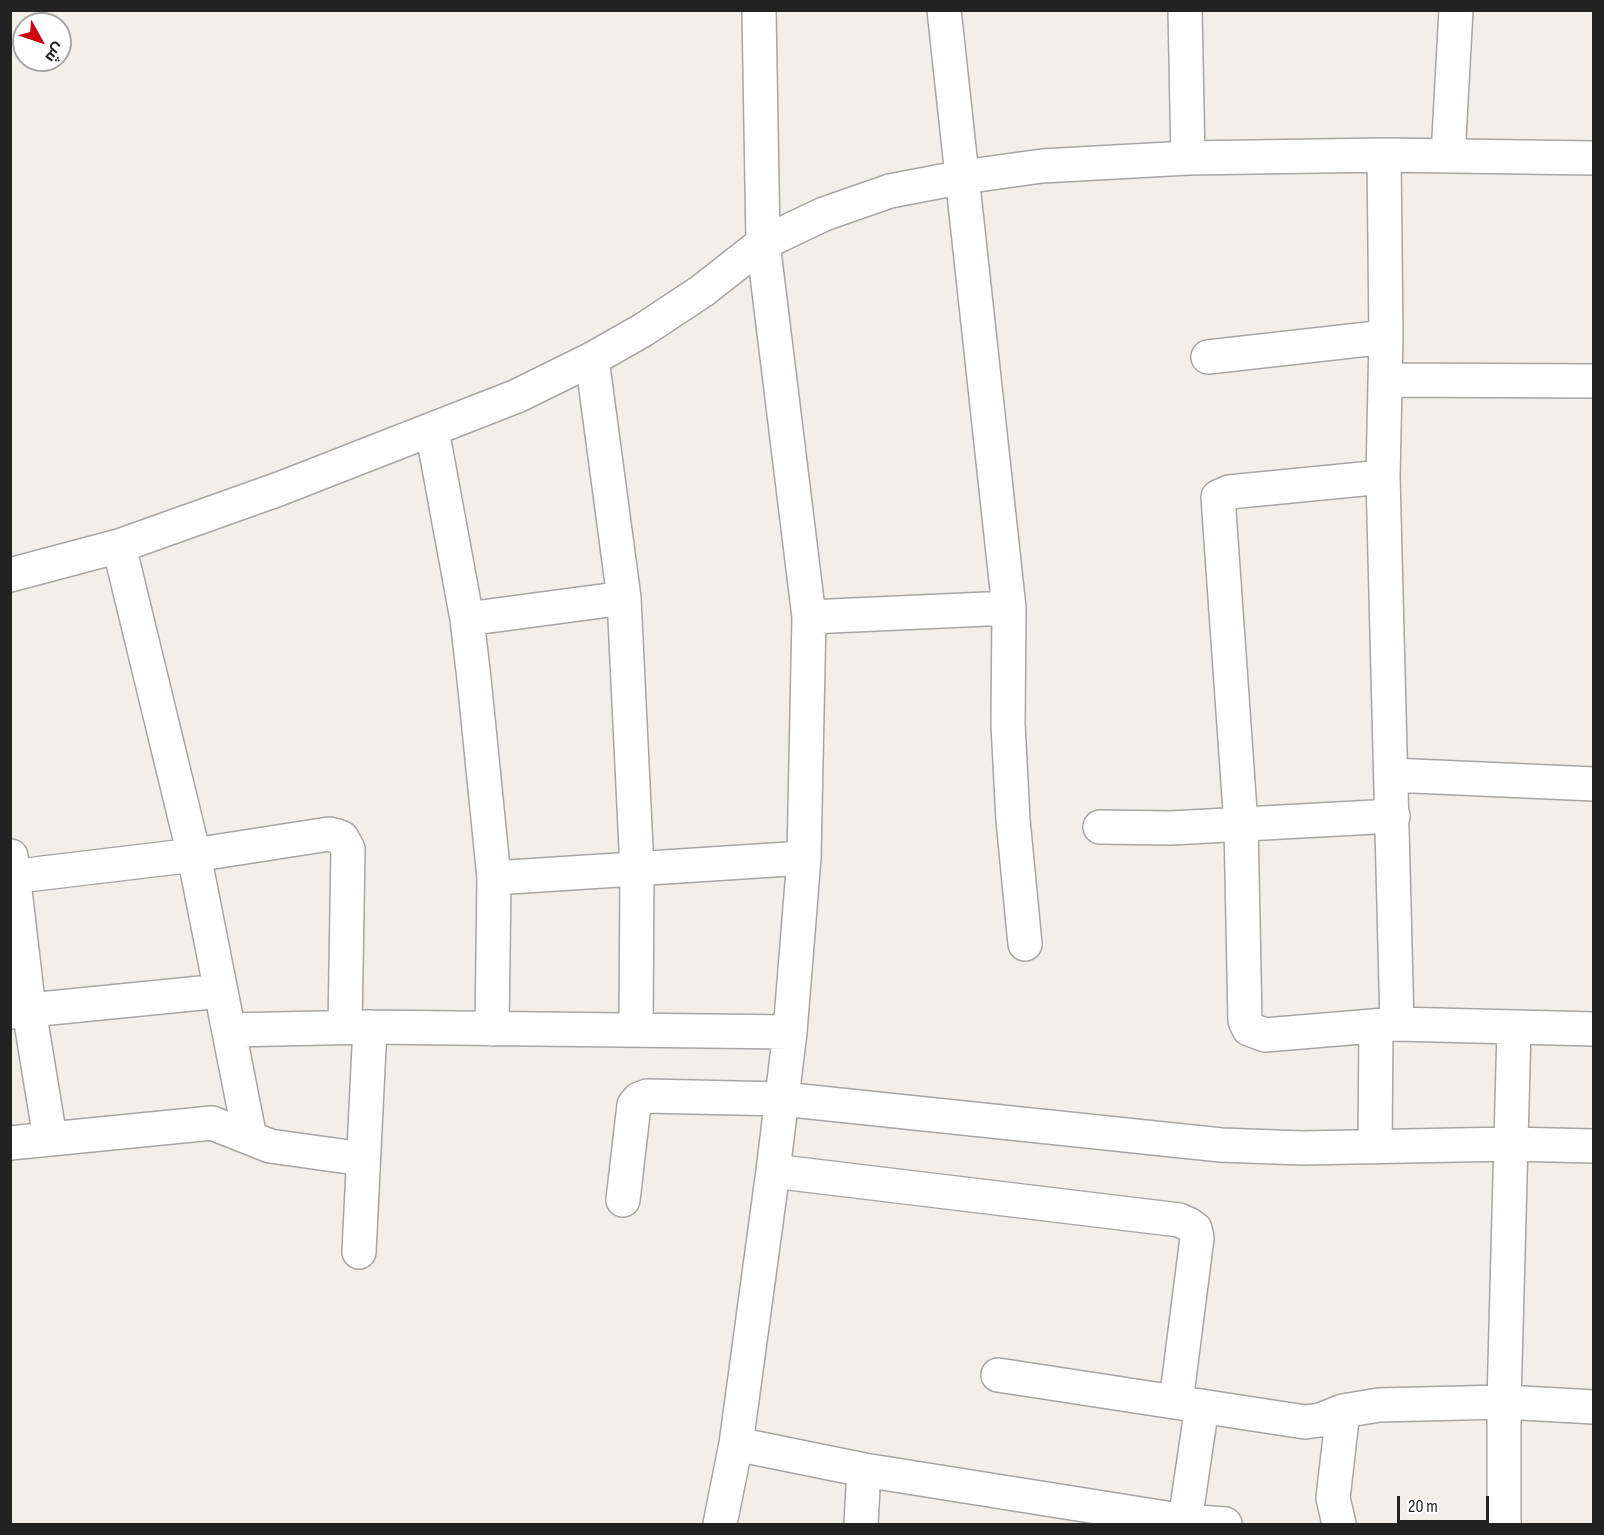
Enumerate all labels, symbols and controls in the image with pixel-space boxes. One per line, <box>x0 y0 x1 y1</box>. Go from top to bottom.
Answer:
north arrow <box>12 12 72 72</box>
text: ش <box>41 39 69 67</box>
scale bar <box>1400 1484 1492 1522</box>
text: 20 m <box>1408 1496 1438 1517</box>

